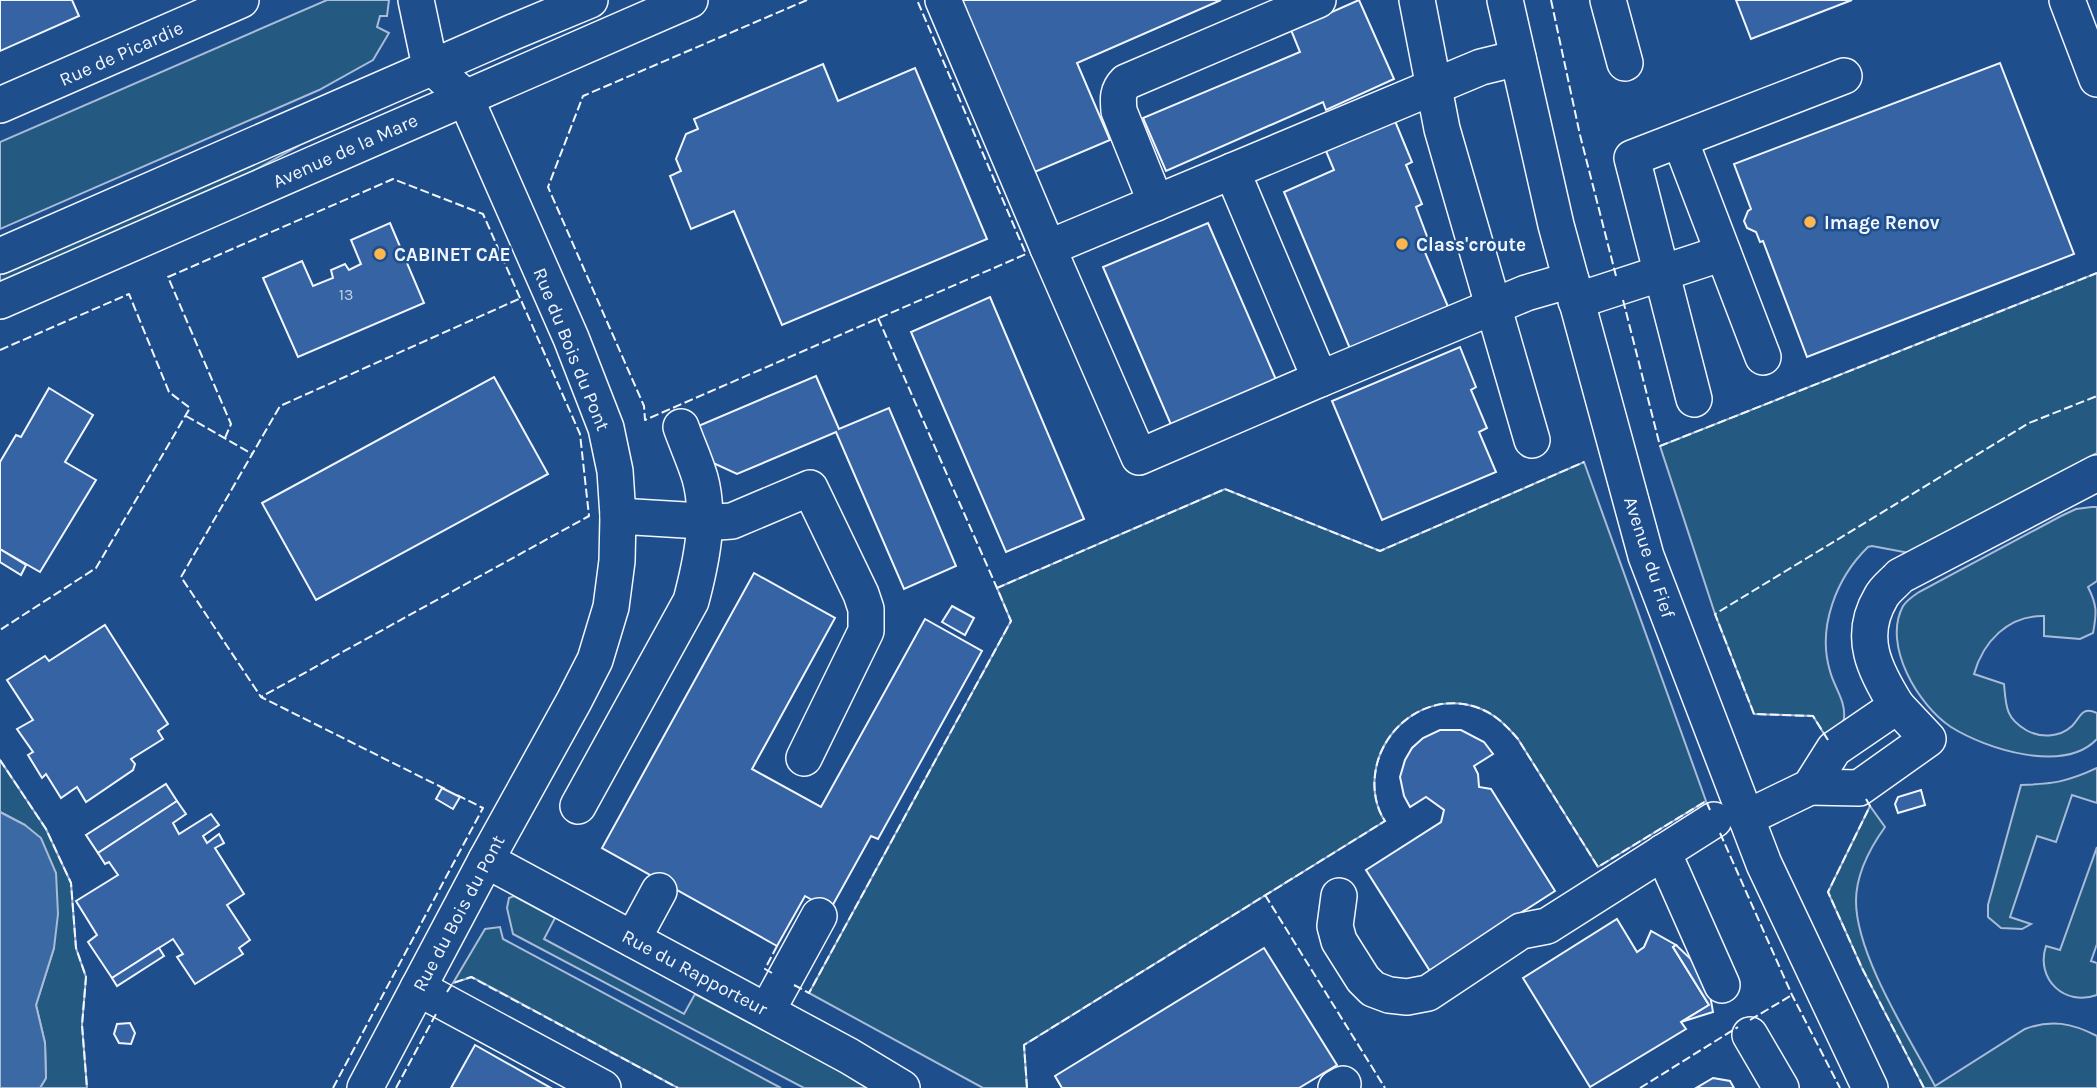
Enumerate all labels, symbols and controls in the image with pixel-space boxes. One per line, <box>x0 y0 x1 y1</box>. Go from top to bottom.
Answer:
street label: Rue de Picardie <box>56 17 187 91</box>
street label: Avenue de la Mare <box>270 109 421 193</box>
place label: Image Renov <box>1824 212 1940 234</box>
marker: Image Renov <box>1802 214 1818 230</box>
place label: Class'croute <box>1416 234 1526 256</box>
marker: Class'croute <box>1394 236 1410 252</box>
place label: CABINET CAE <box>394 244 511 266</box>
marker: CABINET CAE <box>372 246 388 262</box>
street label: Rue du Bois du Pont <box>528 265 614 434</box>
house number: 13 <box>339 285 353 304</box>
street label: Avenue du Fief <box>1619 494 1679 621</box>
street label: Rue du Bois du Pont <box>408 832 509 995</box>
street label: Rue du Rapporteur <box>618 925 771 1021</box>

